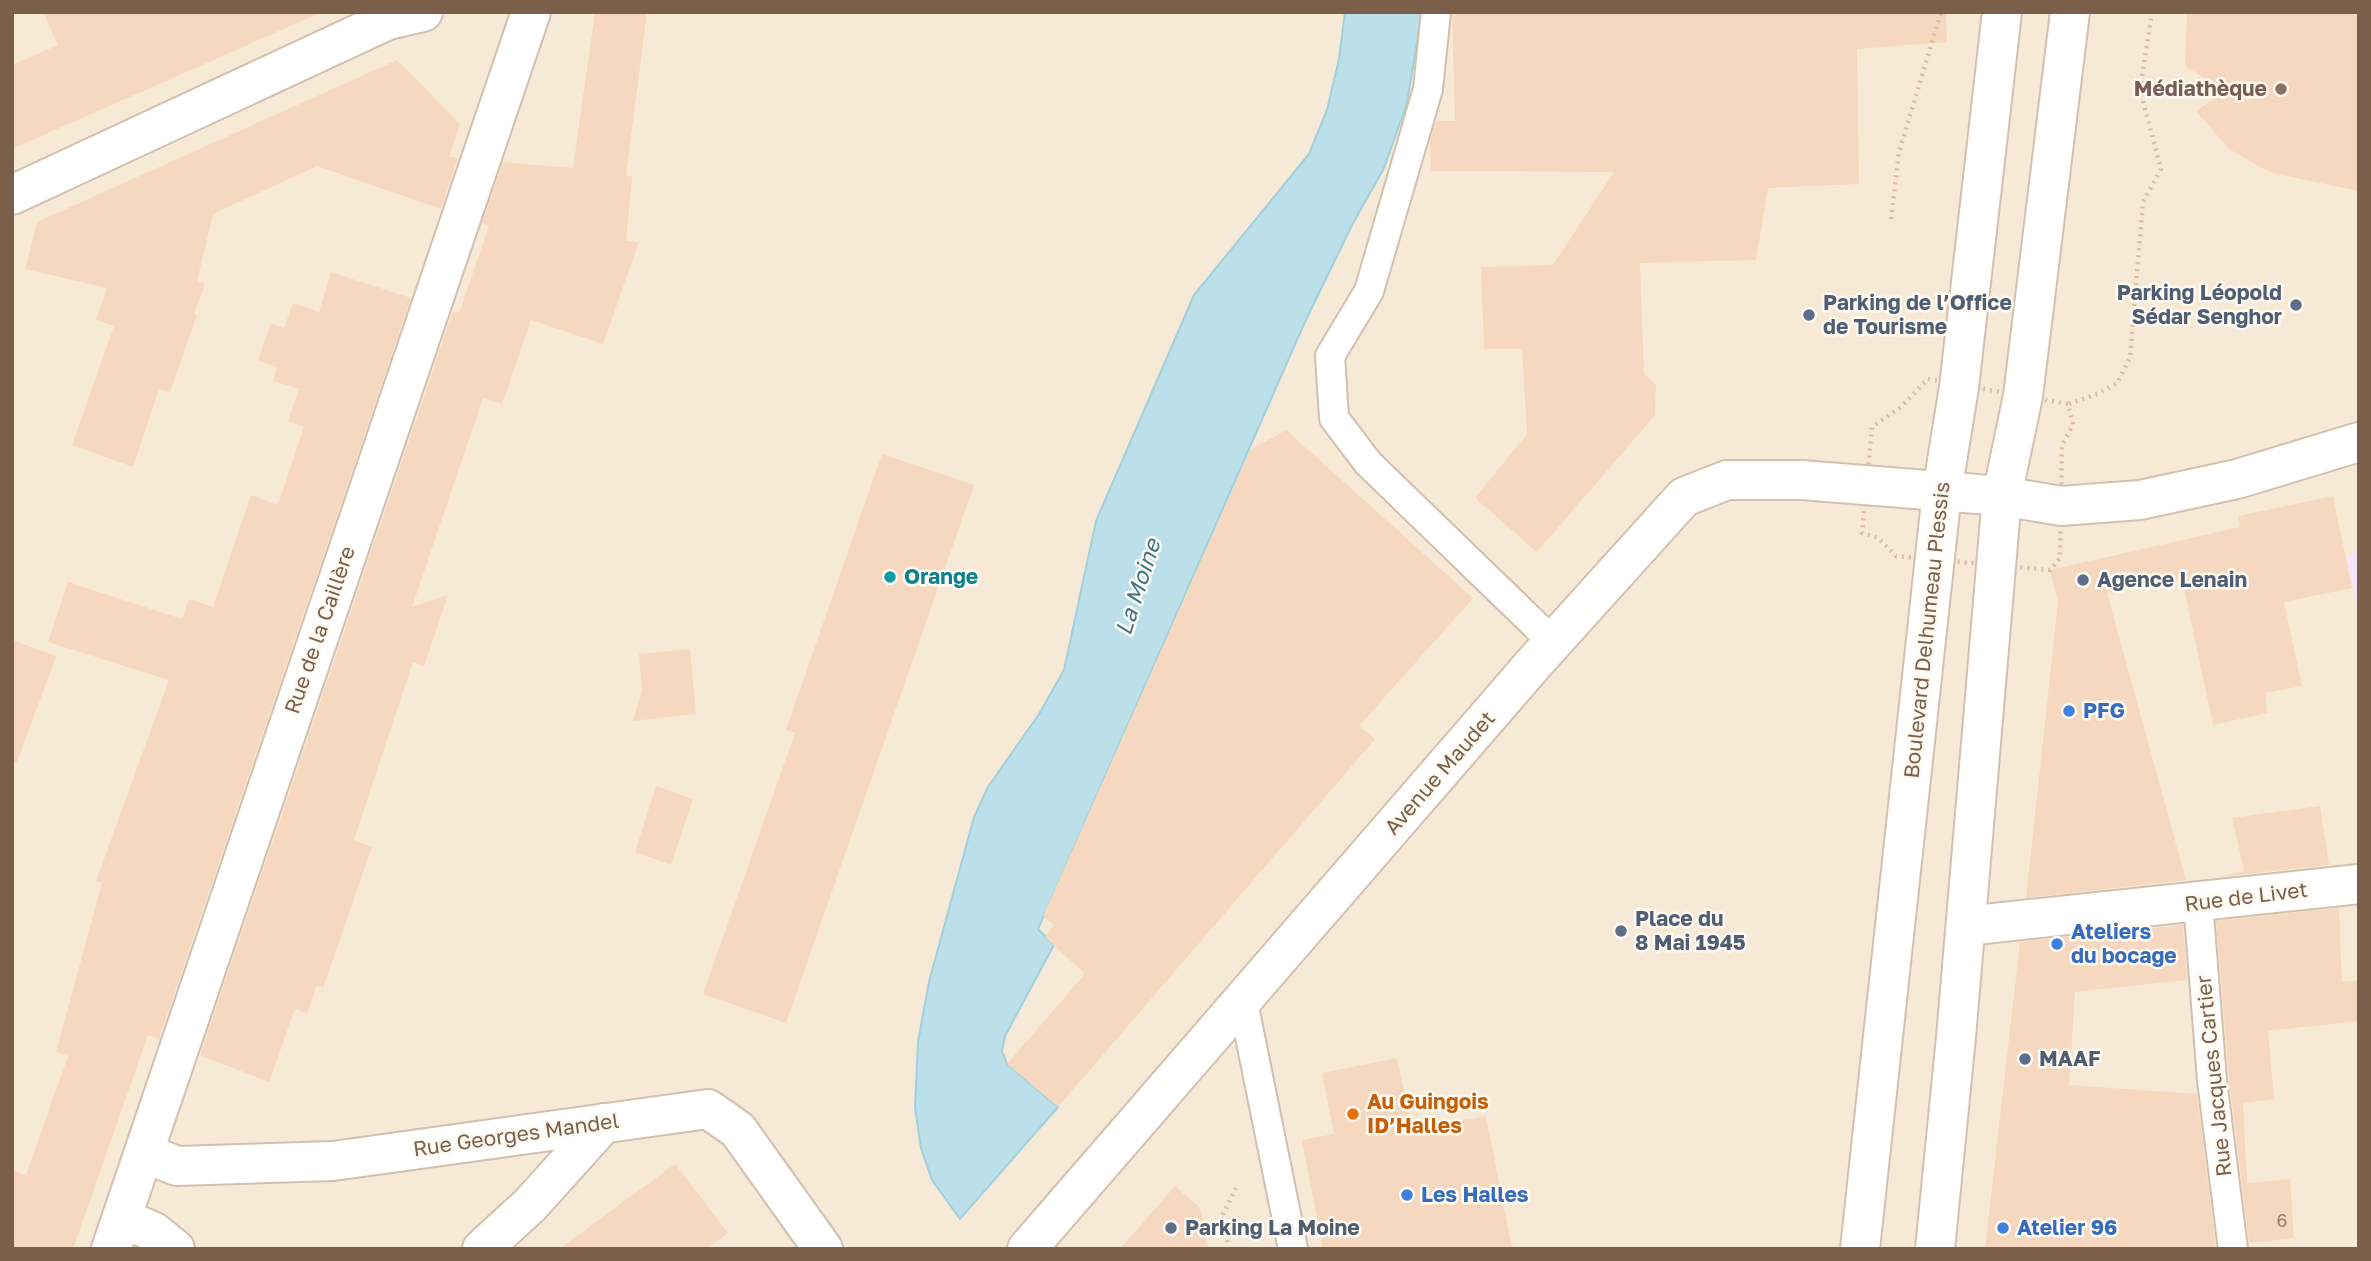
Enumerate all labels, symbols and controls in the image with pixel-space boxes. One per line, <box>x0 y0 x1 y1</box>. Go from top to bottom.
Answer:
place label: Médiathèque <box>2134 75 2267 101</box>
marker: Médiathèque <box>2273 81 2289 97</box>
place label: Parking Léopold Sédar Senghor <box>2117 279 2282 329</box>
place label: Parking de l’Office de Tourisme <box>1823 289 2012 339</box>
marker: Parking Léopold Sédar Senghor <box>2288 297 2304 313</box>
marker: Parking de l’Office de Tourisme <box>1801 307 1817 323</box>
street label: Boulevard Delhumeau Plessis <box>1897 480 1955 779</box>
water label: La Moine <box>1108 534 1166 638</box>
street label: Rue de la Caillère <box>278 542 360 717</box>
place label: Orange <box>904 563 978 589</box>
place label: Agence Lenain <box>2097 566 2247 592</box>
marker: Orange <box>882 569 898 585</box>
marker: Agence Lenain <box>2075 572 2091 588</box>
place label: PFG <box>2083 697 2125 723</box>
marker: PFG <box>2061 703 2077 719</box>
street label: Avenue Maudet <box>1378 705 1500 840</box>
street label: Rue de Livet <box>2183 876 2309 916</box>
place label: Place du 8 Mai 1945 <box>1635 905 1746 955</box>
place label: Ateliers du bocage <box>2071 918 2177 968</box>
marker: Place du 8 Mai 1945 <box>1613 923 1629 939</box>
marker: Ateliers du bocage <box>2049 936 2065 952</box>
street label: Rue Jacques Cartier <box>2190 974 2237 1178</box>
place label: MAAF <box>2039 1045 2100 1071</box>
marker: MAAF <box>2017 1051 2033 1067</box>
place label: Au Guingois ID’Halles <box>1367 1088 1489 1138</box>
marker: Au Guingois ID’Halles <box>1345 1106 1361 1122</box>
street label: Rue Georges Mandel <box>411 1107 621 1161</box>
place label: Les Halles <box>1421 1181 1529 1207</box>
marker: Les Halles <box>1399 1187 1415 1203</box>
house number: 6 <box>2277 1209 2287 1231</box>
place label: Parking La Moine <box>1185 1214 1360 1240</box>
place label: Atelier 96 <box>2017 1214 2117 1240</box>
marker: Parking La Moine <box>1163 1220 1179 1236</box>
marker: Atelier 96 <box>1995 1220 2011 1236</box>

